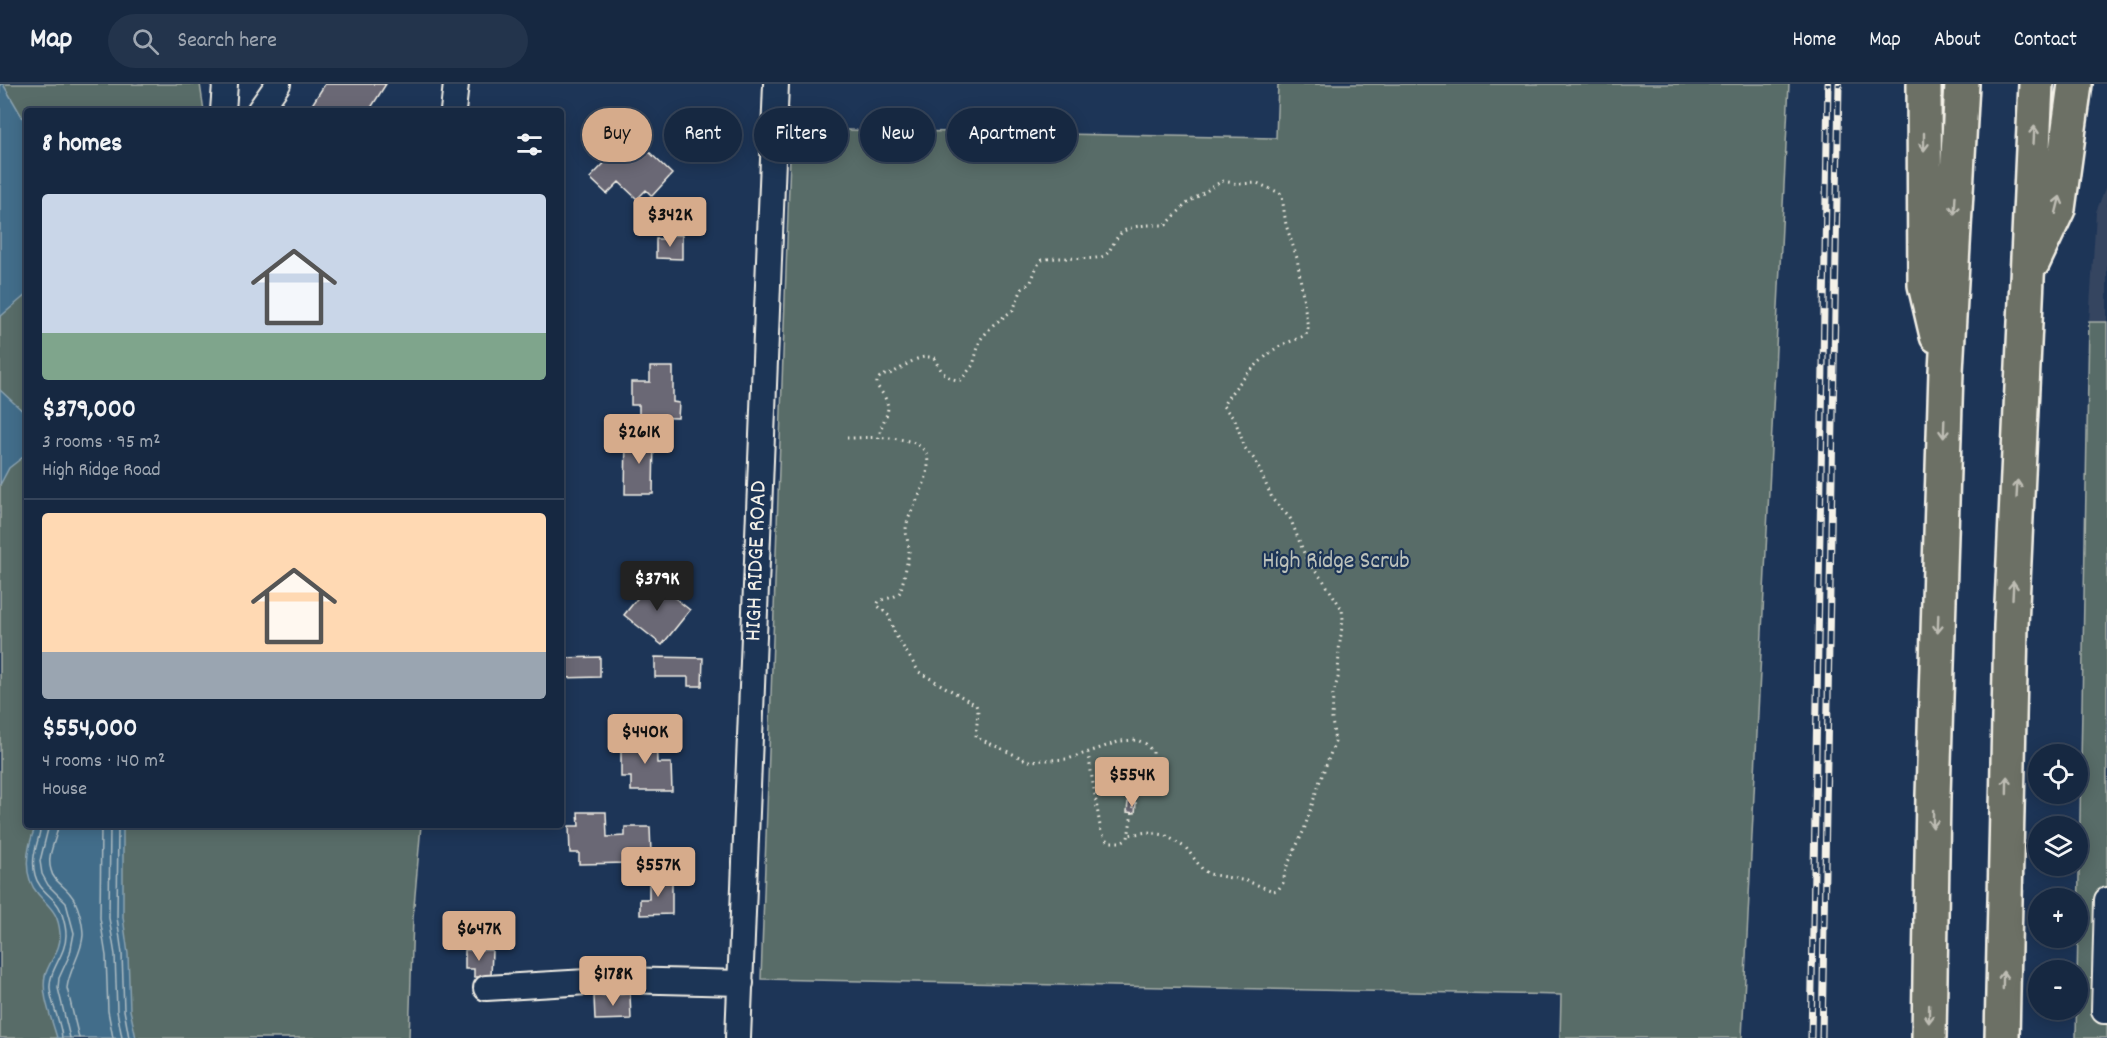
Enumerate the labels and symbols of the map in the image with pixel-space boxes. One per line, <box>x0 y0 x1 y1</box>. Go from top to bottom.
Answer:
one-way arrow <box>2028 126 2039 146</box>
one-way arrow <box>1918 132 1930 152</box>
one-way arrow <box>1949 195 1960 215</box>
one-way arrow <box>2052 196 2064 215</box>
pin: $342K <box>628 197 712 248</box>
pin: $261K <box>597 414 681 465</box>
one-way arrow <box>1938 419 1950 439</box>
street label: HIGH RIDGE ROAD <box>737 480 777 642</box>
one-way arrow <box>2012 480 2023 500</box>
park label: High Ridge Scrub <box>1262 545 1410 579</box>
pin: $379K <box>615 561 699 612</box>
one-way arrow <box>2007 580 2018 600</box>
one-way arrow <box>1932 613 1944 633</box>
pin: $440K <box>603 714 687 765</box>
pin: $554K <box>1090 757 1174 808</box>
one-way arrow <box>2001 775 2013 795</box>
one-way arrow <box>1927 808 1938 828</box>
pin: $557K <box>616 847 700 898</box>
pin: $647K <box>437 911 521 962</box>
pin: $178K <box>571 956 655 1007</box>
one-way arrow <box>1998 970 2009 990</box>
one-way arrow <box>1923 1003 1935 1023</box>

